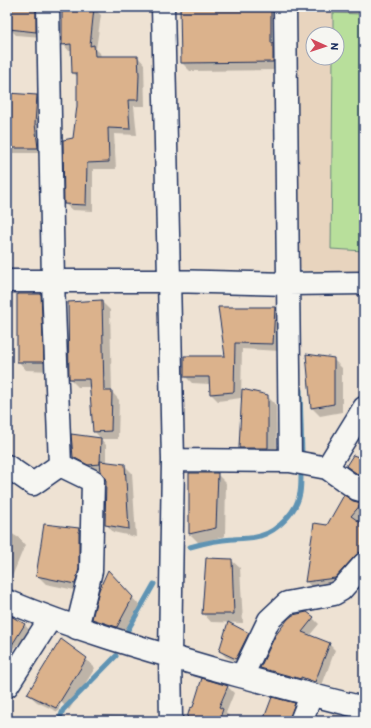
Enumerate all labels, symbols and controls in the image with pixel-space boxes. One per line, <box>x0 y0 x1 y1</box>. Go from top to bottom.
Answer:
north arrow <box>305 26 345 66</box>
text: N <box>328 42 341 51</box>

